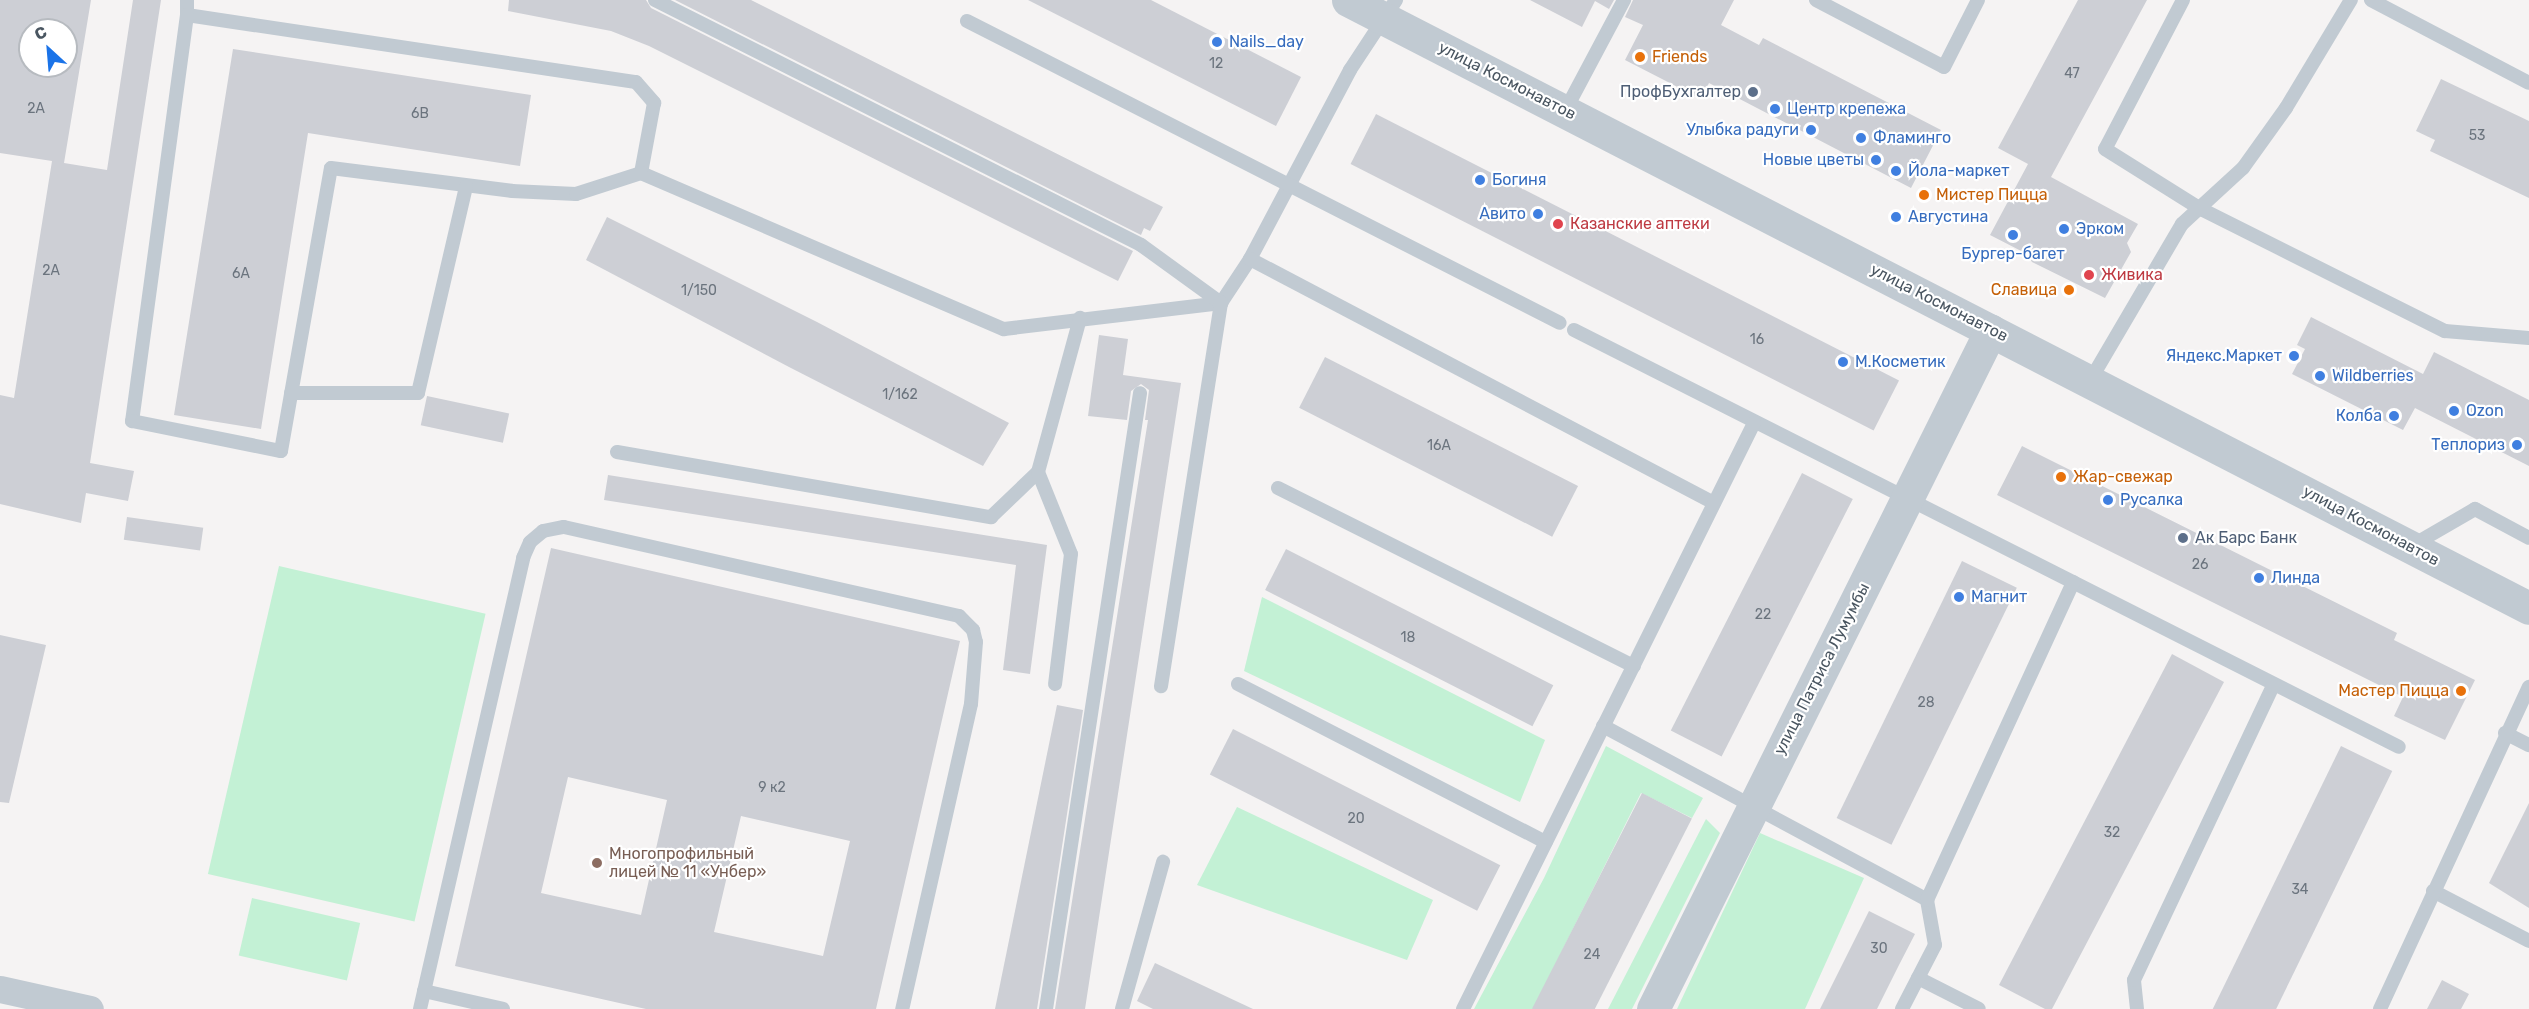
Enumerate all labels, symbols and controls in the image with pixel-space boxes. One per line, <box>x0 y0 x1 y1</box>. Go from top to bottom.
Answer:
north arrow <box>18 18 78 78</box>
text: С <box>32 22 50 44</box>
place label: Nails_day <box>1229 32 1304 52</box>
marker: Nails_day <box>1210 35 1224 49</box>
street label: улица Космонавтов <box>1435 38 1579 124</box>
place label: Friends <box>1652 47 1707 67</box>
marker: Friends <box>1633 50 1647 64</box>
house number: 12 <box>1209 56 1223 72</box>
house number: 47 <box>2064 66 2080 82</box>
place label: ПрофБухгалтер <box>1620 82 1741 102</box>
marker: ПрофБухгалтер <box>1746 85 1760 99</box>
place label: Центр крепежа <box>1787 99 1906 119</box>
house number: 2А <box>27 101 45 117</box>
marker: Центр крепежа <box>1768 102 1782 116</box>
house number: 6В <box>411 106 429 122</box>
place label: Улыбка радуги <box>1686 120 1799 140</box>
marker: Улыбка радуги <box>1804 123 1818 137</box>
place label: Фламинго <box>1873 128 1951 148</box>
house number: 53 <box>2469 128 2485 144</box>
marker: Фламинго <box>1854 131 1868 145</box>
place label: Новые цветы <box>1763 150 1864 170</box>
marker: Новые цветы <box>1869 153 1883 167</box>
place label: Йола-маркет <box>1908 161 2009 181</box>
marker: Йола-маркет <box>1889 164 1903 178</box>
place label: Богиня <box>1492 170 1547 190</box>
marker: Богиня <box>1473 173 1487 187</box>
place label: Мистер Пицца <box>1936 185 2048 205</box>
marker: Мистер Пицца <box>1917 188 1931 202</box>
place label: Авито <box>1479 204 1526 224</box>
marker: Авито <box>1531 207 1545 221</box>
place label: Августина <box>1908 207 1988 227</box>
marker: Августина <box>1889 210 1903 224</box>
place label: Казанские аптеки <box>1570 214 1710 234</box>
marker: Казанские аптеки <box>1551 217 1565 231</box>
place label: Эрком <box>2076 219 2124 239</box>
marker: Эрком <box>2057 222 2071 236</box>
marker: Бургер-багет <box>2006 228 2020 242</box>
place label: Бургер-багет <box>1961 244 2065 264</box>
street label: улица Космонавтов <box>1867 260 2011 346</box>
house number: 2А <box>42 263 60 279</box>
place label: Живика <box>2101 265 2163 285</box>
house number: 6А <box>232 266 250 282</box>
marker: Живика <box>2082 268 2096 282</box>
place label: Славица <box>1991 280 2057 300</box>
house number: 1/150 <box>681 283 717 299</box>
marker: Славица <box>2062 283 2076 297</box>
house number: 16 <box>1750 332 1764 348</box>
place label: Яндекс.Маркет <box>2166 346 2282 366</box>
marker: Яндекс.Маркет <box>2287 349 2301 363</box>
place label: М.Косметик <box>1855 352 1946 372</box>
marker: М.Косметик <box>1836 355 1850 369</box>
place label: Wildberries <box>2332 366 2414 386</box>
marker: Wildberries <box>2313 369 2327 383</box>
house number: 1/162 <box>882 387 918 403</box>
place label: Ozon <box>2466 401 2504 421</box>
marker: Ozon <box>2447 404 2461 418</box>
place label: Колба <box>2336 406 2382 426</box>
marker: Колба <box>2387 409 2401 423</box>
place label: Теплориз <box>2431 435 2505 455</box>
house number: 16А <box>1427 438 1451 454</box>
marker: Теплориз <box>2510 438 2524 452</box>
place label: Жар-свежар <box>2073 467 2173 487</box>
marker: Жар-свежар <box>2054 470 2068 484</box>
street label: улица Космонавтов <box>2300 482 2442 570</box>
place label: Русалка <box>2120 490 2183 510</box>
marker: Русалка <box>2101 493 2115 507</box>
place label: Ак Барс Банк <box>2195 528 2297 548</box>
marker: Ак Барс Банк <box>2176 531 2190 545</box>
house number: 26 <box>2192 557 2208 573</box>
place label: Линда <box>2271 568 2320 588</box>
marker: Линда <box>2252 571 2266 585</box>
street label: улица Патриса Лумумбы <box>1770 580 1874 758</box>
place label: Магнит <box>1971 587 2027 607</box>
marker: Магнит <box>1952 590 1966 604</box>
house number: 22 <box>1755 607 1771 623</box>
house number: 18 <box>1401 630 1415 646</box>
place label: Мастер Пицца <box>2338 681 2449 701</box>
marker: Мастер Пицца <box>2454 684 2468 698</box>
house number: 28 <box>1917 695 1935 711</box>
house number: 9 к2 <box>758 780 786 796</box>
house number: 20 <box>1347 811 1365 827</box>
house number: 32 <box>2104 825 2120 841</box>
place label: Многопрофильный лицей № 11 «Унбер» <box>609 844 766 882</box>
marker: Многопрофильный лицей № 11 «Унбер» <box>590 856 604 870</box>
house number: 34 <box>2291 882 2309 898</box>
house number: 30 <box>1870 941 1888 957</box>
house number: 24 <box>1584 947 1600 963</box>

